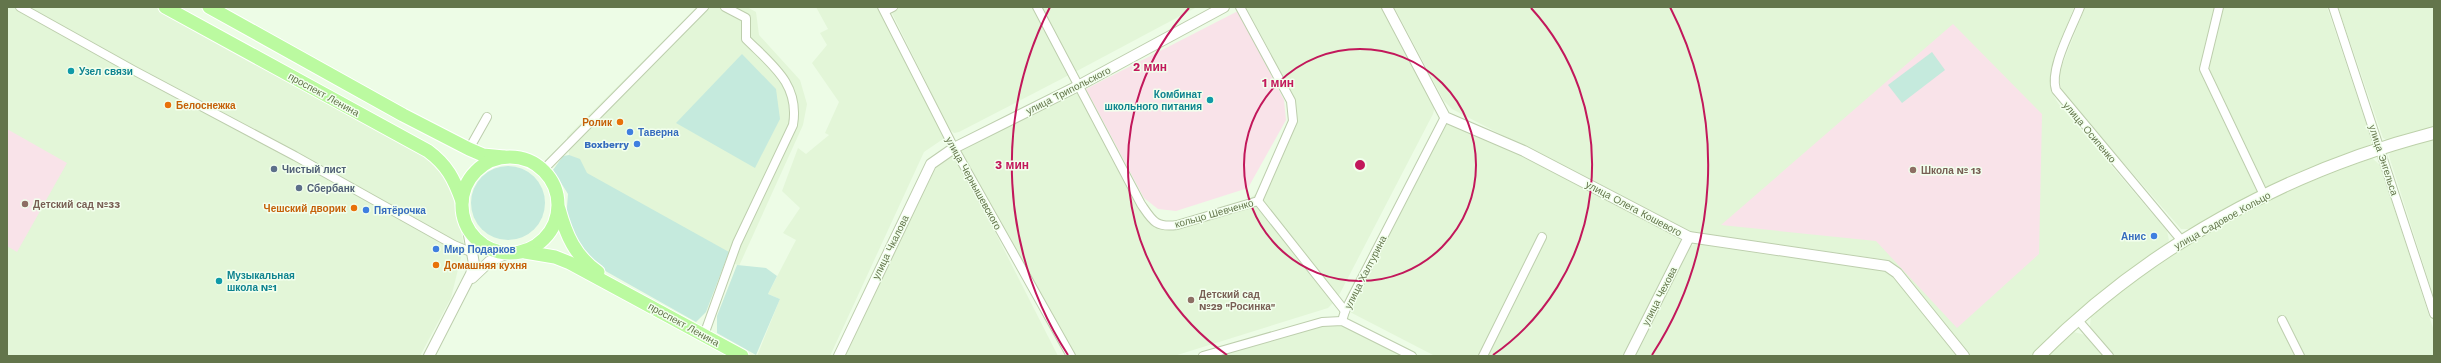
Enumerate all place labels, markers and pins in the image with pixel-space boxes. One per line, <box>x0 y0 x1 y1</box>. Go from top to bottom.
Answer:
marker: Узел связи <box>66 66 76 76</box>
place label: Узел связи <box>79 66 133 77</box>
place label: Комбинат школьного питания <box>1105 89 1202 112</box>
marker: Комбинат школьного питания <box>1205 95 1215 105</box>
marker: Белоснежка <box>163 100 173 110</box>
place label: Белоснежка <box>176 100 236 111</box>
place label: Ролик <box>582 117 613 128</box>
marker: Ролик <box>615 117 625 127</box>
marker: Таверна <box>625 127 635 137</box>
place label: Таверна <box>638 127 679 138</box>
place label: Boxberry <box>584 139 629 150</box>
marker: Boxberry <box>632 139 642 149</box>
centre of rings <box>1353 158 1367 172</box>
marker: Чистый лист <box>269 164 279 174</box>
place label: Чистый лист <box>282 164 346 175</box>
marker: Школа № 13 <box>1908 165 1918 175</box>
place label: Школа № 13 <box>1921 165 1981 176</box>
marker: Сбербанк <box>294 183 304 193</box>
place label: Сбербанк <box>307 183 356 194</box>
marker: Детский сад №33 <box>20 199 30 209</box>
place label: Детский сад №33 <box>33 199 120 210</box>
place label: Чешский дворик <box>264 203 347 214</box>
marker: Чешский дворик <box>349 203 359 213</box>
marker: Пятёрочка <box>361 205 371 215</box>
place label: Пятёрочка <box>374 205 426 216</box>
place label: Анис <box>2121 231 2146 242</box>
marker: Анис <box>2149 231 2159 241</box>
marker: Мир Подарков <box>431 244 441 254</box>
place label: Мир Подарков <box>444 244 516 255</box>
marker: Домашняя кухня <box>431 260 441 270</box>
place label: Домашняя кухня <box>444 260 527 271</box>
place label: Музыкальная школа №1 <box>227 270 295 293</box>
marker: Музыкальная школа №1 <box>214 276 224 286</box>
place label: Детский сад №29 "Росинка" <box>1199 289 1276 312</box>
marker: Детский сад №29 "Росинка" <box>1186 295 1196 305</box>

